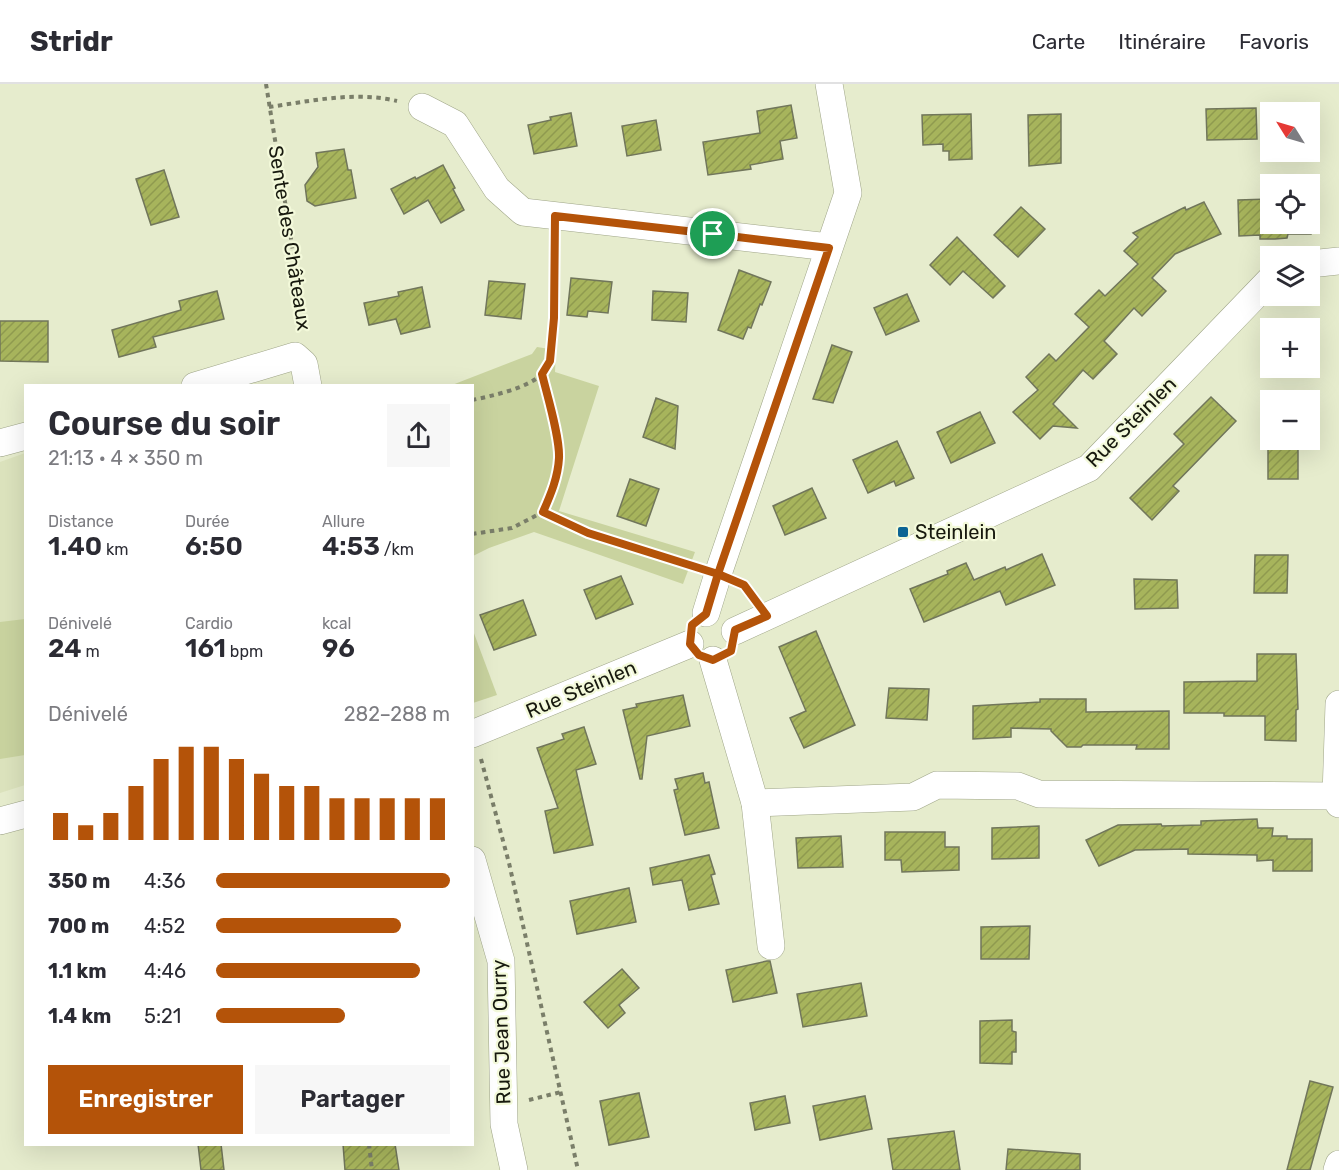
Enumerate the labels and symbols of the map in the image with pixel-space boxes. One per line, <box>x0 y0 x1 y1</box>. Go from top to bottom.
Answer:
north arrow <box>1260 102 1320 162</box>
street label: Sente des Châteaux <box>264 144 317 332</box>
pin <box>687 208 738 259</box>
street label: Rue Steinlen <box>1081 372 1181 472</box>
place label: Steinlein <box>915 520 996 544</box>
marker: Steinlein <box>896 525 910 539</box>
street label: Rue Steinlen <box>522 655 640 723</box>
street label: Rue Jean Ourry <box>486 959 516 1105</box>

